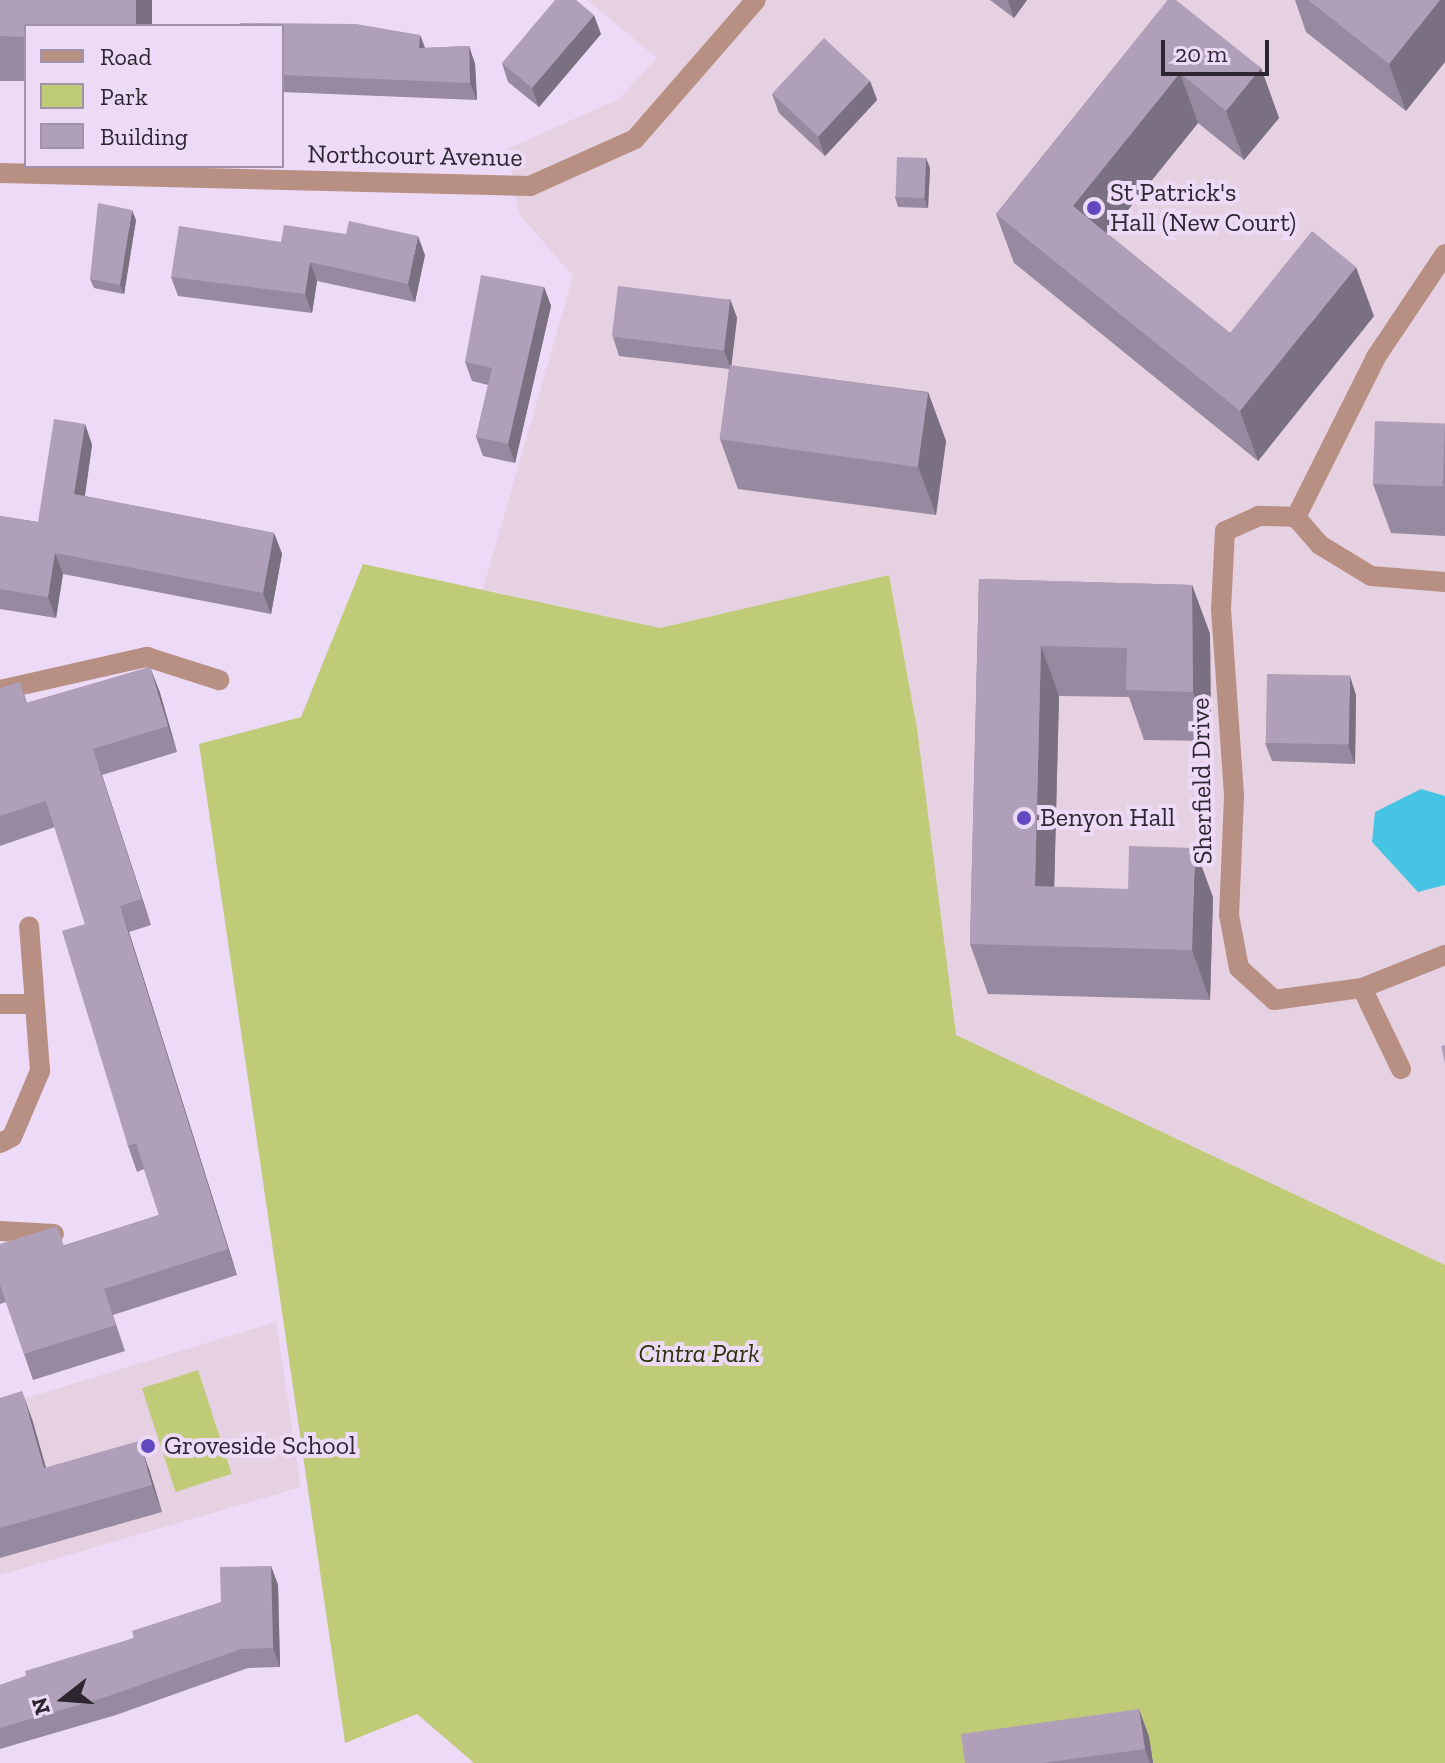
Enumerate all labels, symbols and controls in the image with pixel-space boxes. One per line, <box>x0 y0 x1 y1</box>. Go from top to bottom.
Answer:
legend <box>24 24 284 168</box>
scale bar <box>1165 24 1273 74</box>
text: 20 m <box>1175 39 1227 68</box>
text: Road <box>100 42 152 71</box>
text: Park <box>100 82 148 111</box>
text: Building <box>100 122 188 151</box>
street label: Northcourt Avenue <box>307 139 523 173</box>
place label: St Patrick's Hall (New Court) <box>1110 177 1297 238</box>
marker: St Patrick's Hall (New Court) <box>1085 199 1103 217</box>
street label: Sherfield Drive <box>1185 697 1219 865</box>
place label: Benyon Hall <box>1040 802 1175 834</box>
marker: Benyon Hall <box>1015 809 1033 827</box>
park label: Cintra Park <box>638 1338 760 1370</box>
place label: Groveside School <box>164 1430 356 1462</box>
marker: Groveside School <box>139 1437 157 1455</box>
north arrow <box>24 1659 104 1739</box>
text: N <box>25 1694 56 1718</box>

